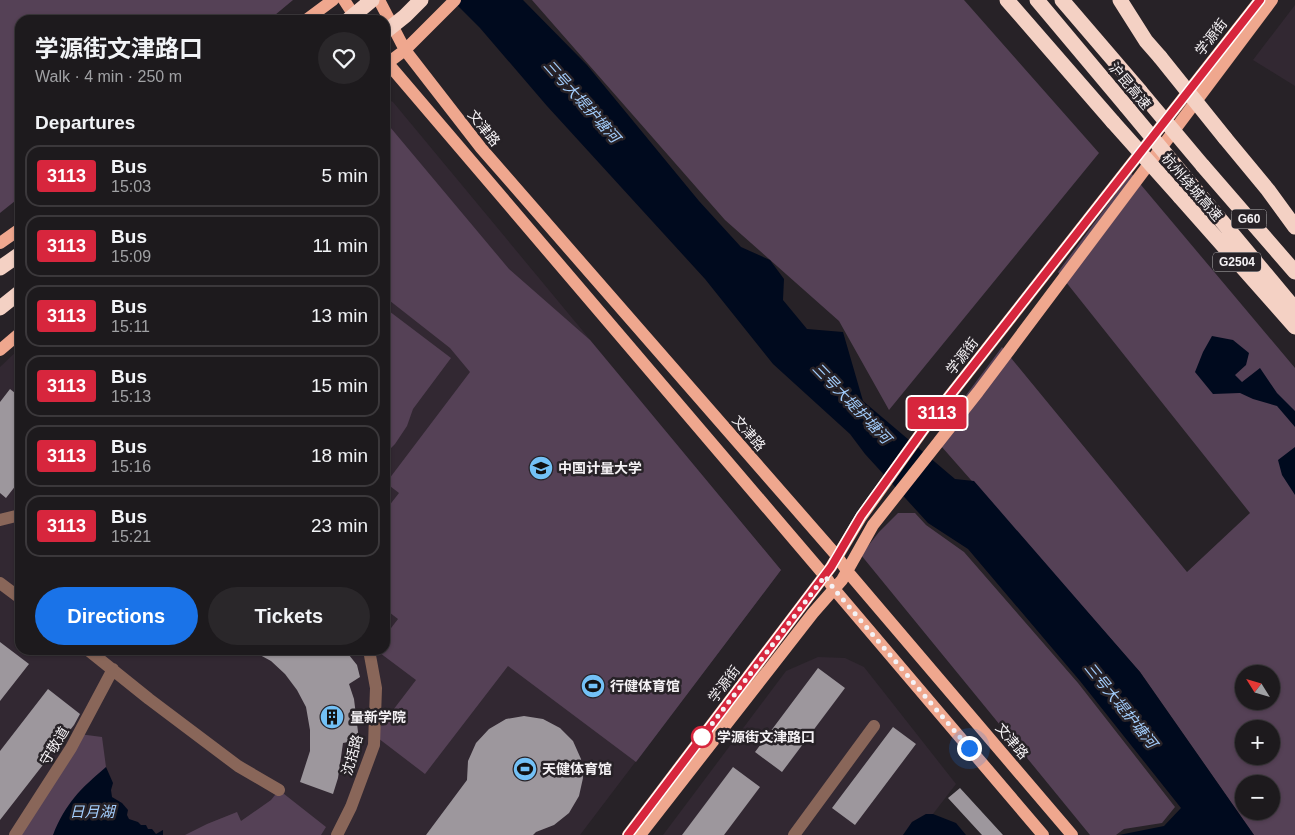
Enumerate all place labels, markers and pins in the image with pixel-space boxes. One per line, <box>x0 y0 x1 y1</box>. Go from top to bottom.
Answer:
school or university icon: 中国计量大学 <box>528 455 554 481</box>
place label: 中国计量大学 <box>558 460 642 476</box>
sports icon: 行健体育馆 <box>580 673 606 699</box>
place label: 行健体育馆 <box>610 678 680 694</box>
building icon: 量新学院 <box>319 704 345 730</box>
place label: 量新学院 <box>350 709 406 725</box>
marker: 学源街文津路口 <box>691 726 713 748</box>
place label: 学源街文津路口 <box>717 729 815 745</box>
sports icon: 天健体育馆 <box>512 756 538 782</box>
place label: 天健体育馆 <box>542 761 612 777</box>

